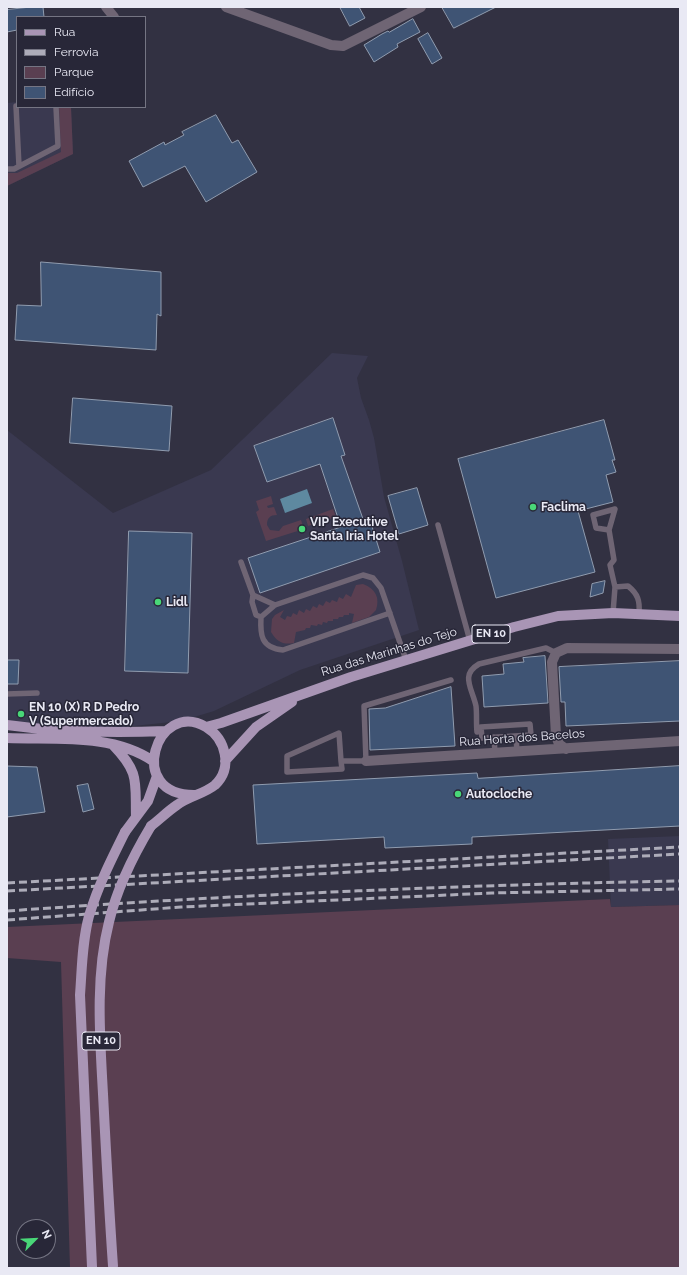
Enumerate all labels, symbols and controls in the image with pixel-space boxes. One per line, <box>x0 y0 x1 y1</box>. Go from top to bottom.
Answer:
legend <box>16 16 146 108</box>
text: Rua <box>54 25 75 39</box>
text: Ferrovia <box>54 45 98 59</box>
text: Parque <box>54 65 94 79</box>
text: Edifício <box>54 85 94 99</box>
place label: Faclima <box>541 500 586 514</box>
marker: Faclima <box>528 502 538 512</box>
place label: VIP Executive Santa Iria Hotel <box>310 515 398 543</box>
marker: VIP Executive Santa Iria Hotel <box>297 524 307 534</box>
place label: Lidl <box>166 595 188 609</box>
marker: Lidl <box>153 597 163 607</box>
street label: Rua das Marinhas do Tejo <box>319 624 459 680</box>
road number: EN 10 <box>472 625 510 643</box>
place label: EN 10 (X) R D Pedro V (Supermercado) <box>29 700 139 728</box>
marker: EN 10 (X) R D Pedro V (Supermercado) <box>16 709 26 719</box>
street label: Rua Horta dos Bacelos <box>459 726 585 750</box>
place label: Autocloche <box>466 787 532 801</box>
marker: Autocloche <box>453 789 463 799</box>
road number: EN 10 <box>82 1032 120 1050</box>
north arrow <box>16 1219 56 1259</box>
text: N <box>39 1228 54 1241</box>

